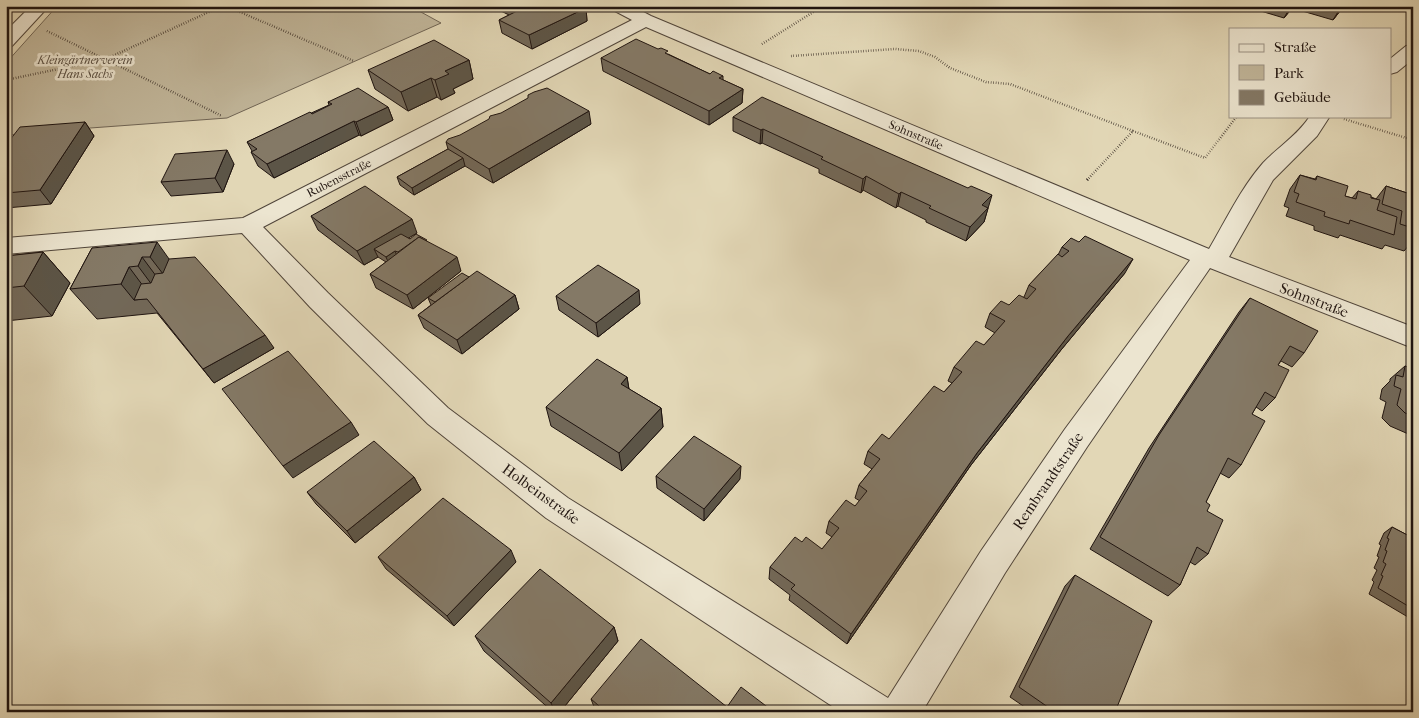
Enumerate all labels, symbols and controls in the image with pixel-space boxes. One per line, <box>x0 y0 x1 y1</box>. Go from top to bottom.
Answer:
legend <box>1229 28 1392 118</box>
text: Straße <box>1274 38 1317 56</box>
park label: Kleingärtnerverein Hans Sachs <box>36 53 133 81</box>
text: Park <box>1274 64 1304 82</box>
text: Gebäude <box>1274 88 1331 106</box>
street label: Sohnstraße <box>887 117 945 153</box>
street label: Rubensstraße <box>304 156 374 200</box>
street label: Sohnstraße <box>1277 279 1351 322</box>
street label: Rembrandtstraße <box>1009 428 1088 533</box>
street label: Holbeinstraße <box>499 460 584 529</box>

